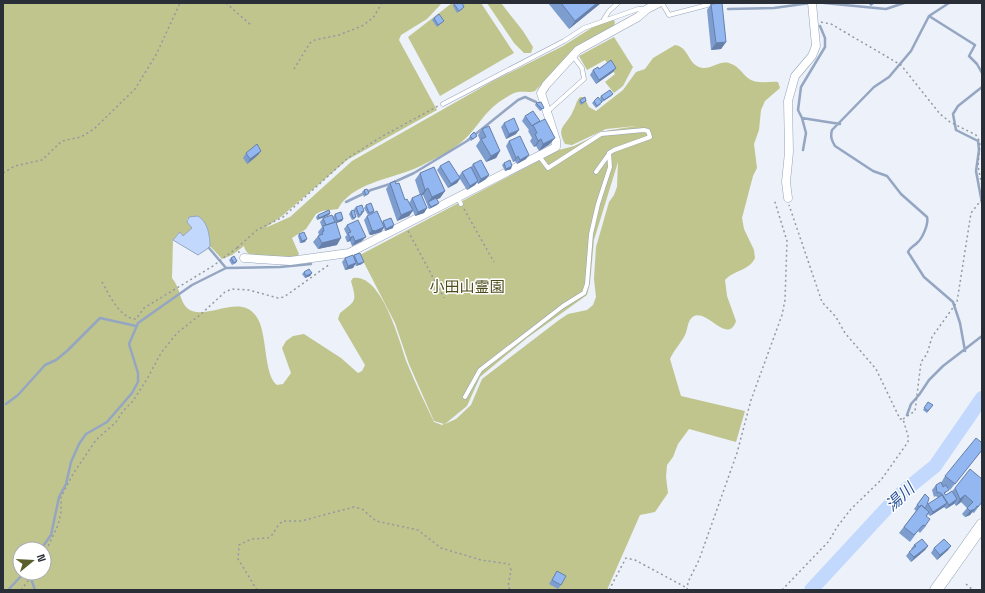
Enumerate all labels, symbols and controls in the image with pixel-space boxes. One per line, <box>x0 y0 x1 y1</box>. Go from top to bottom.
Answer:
park label: 小田山霊園 <box>429 277 505 296</box>
water label: 湯川 <box>881 477 920 516</box>
north arrow <box>12 541 52 581</box>
text: N <box>34 552 49 564</box>

